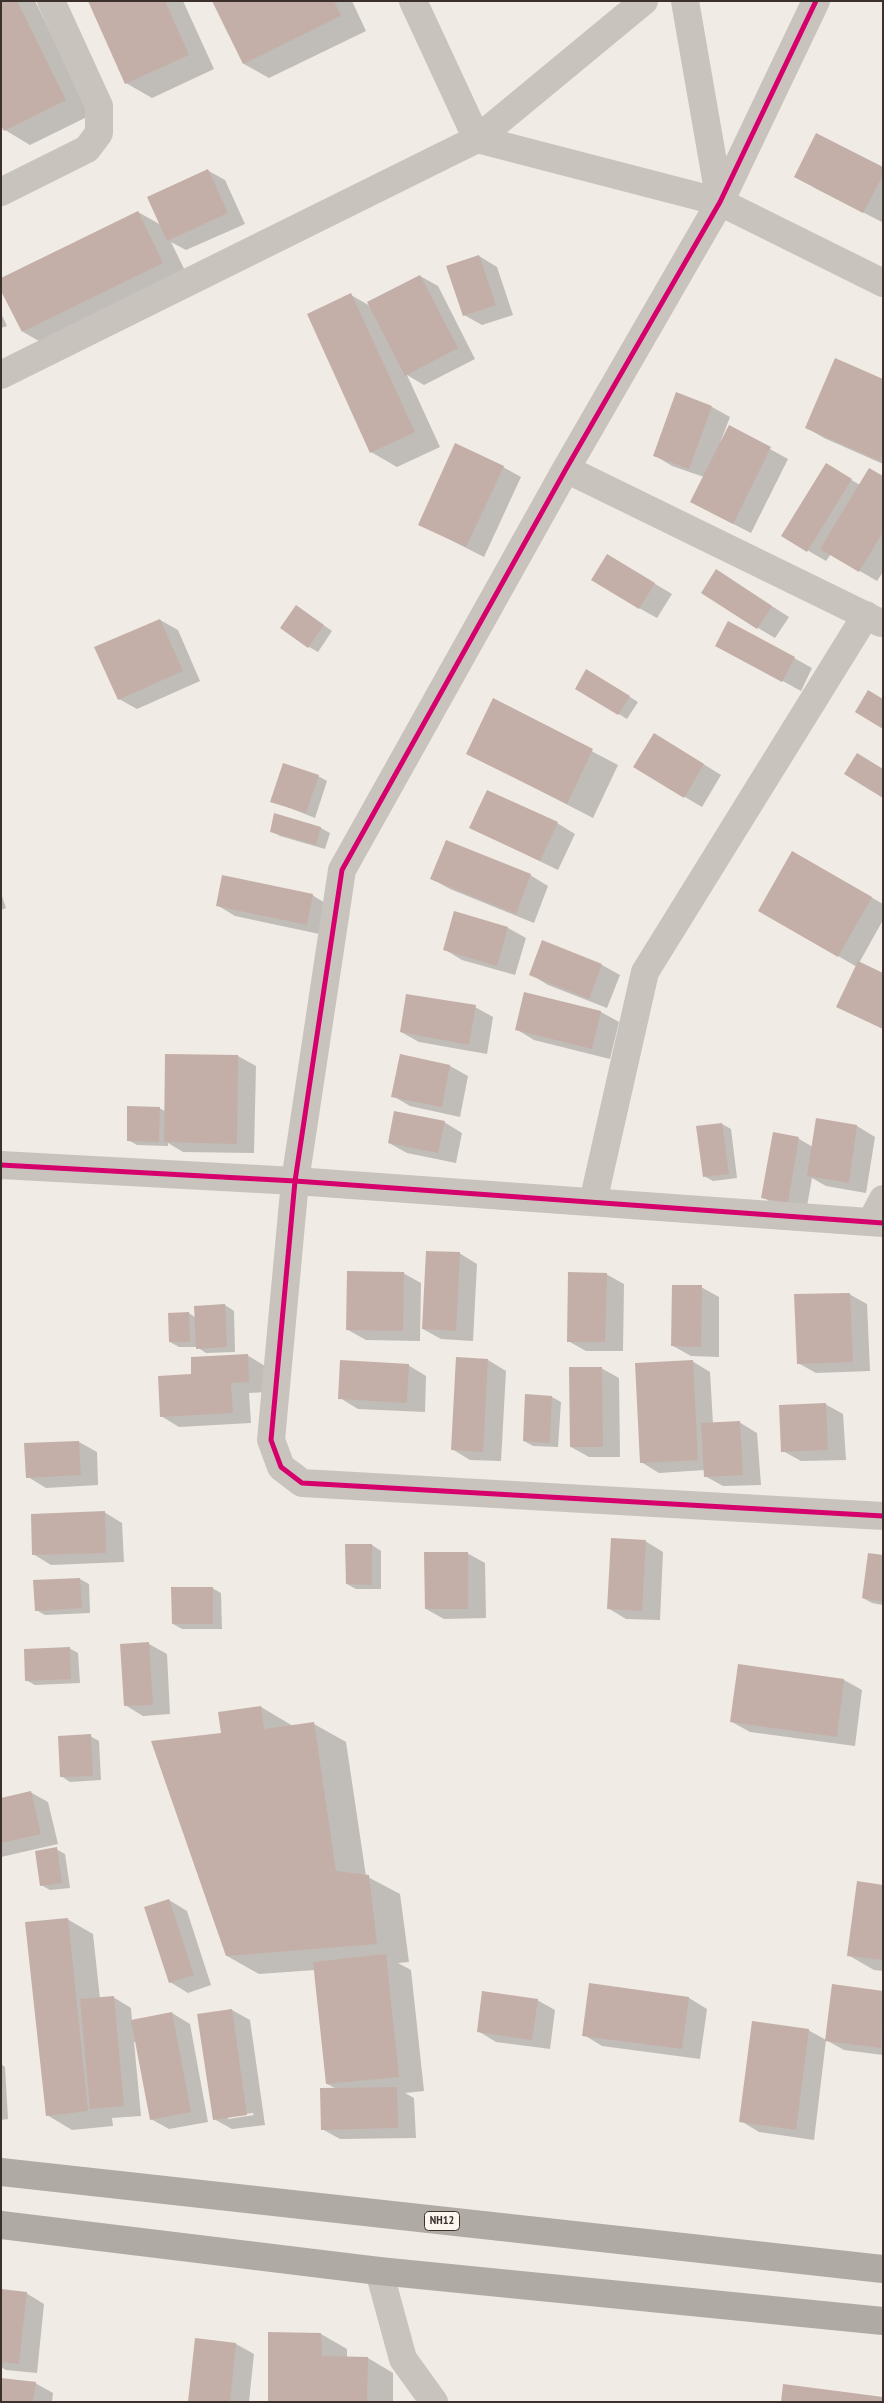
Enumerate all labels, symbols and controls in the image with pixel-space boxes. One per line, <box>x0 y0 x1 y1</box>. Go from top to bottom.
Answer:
road number: NH12 <box>424 2212 460 2230</box>

